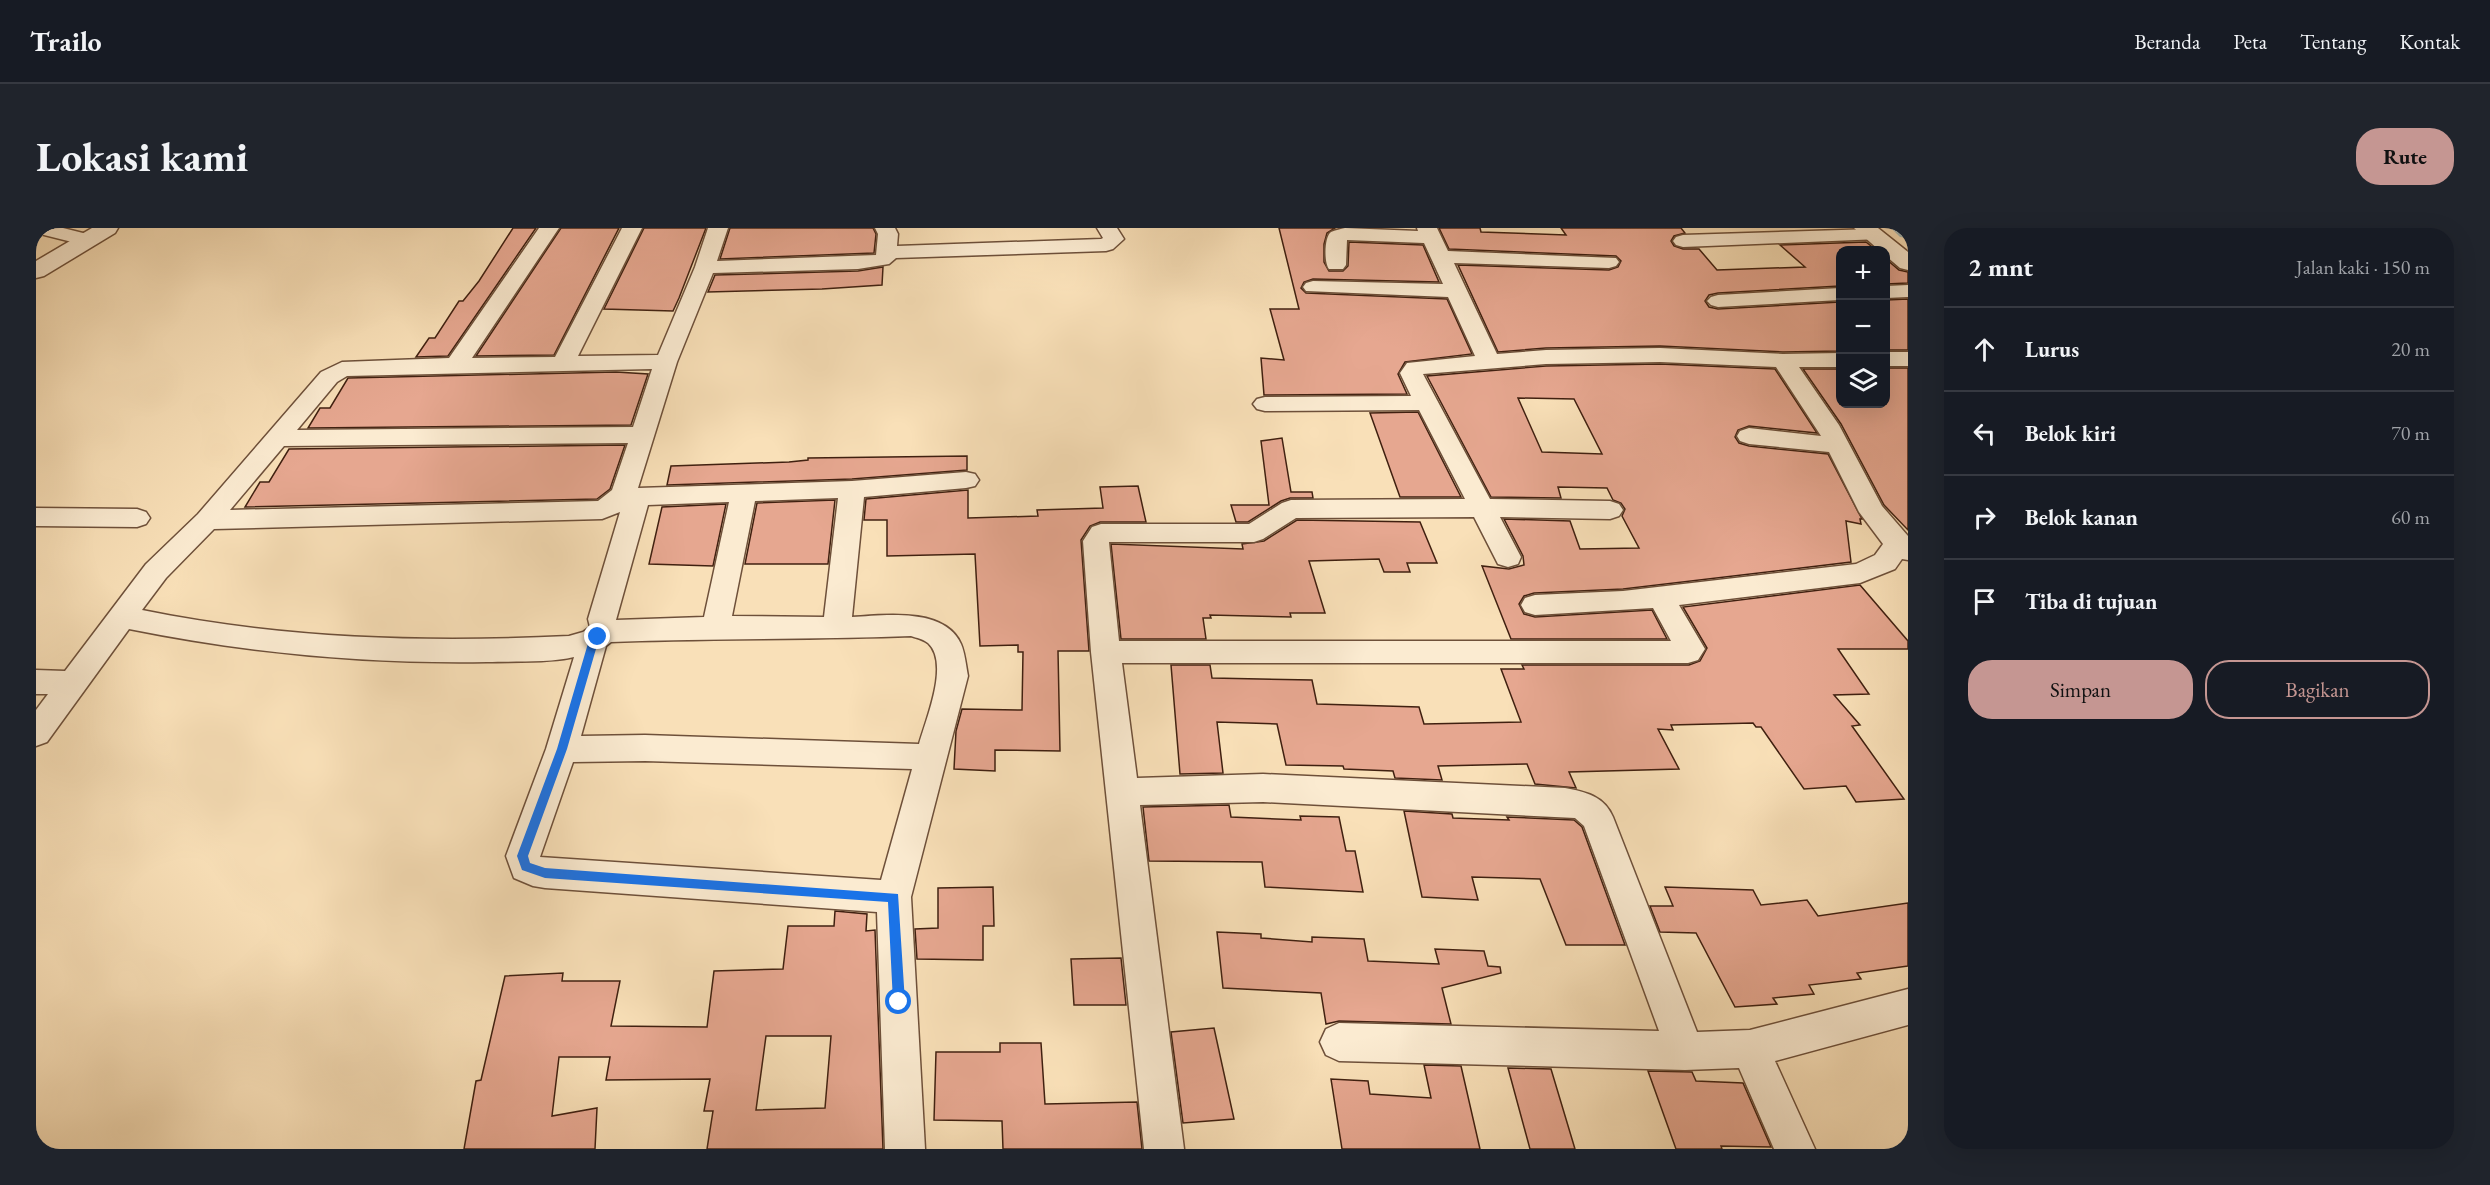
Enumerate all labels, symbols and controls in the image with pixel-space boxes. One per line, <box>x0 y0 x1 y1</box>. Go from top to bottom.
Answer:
text: Trailo <box>30 23 102 59</box>
text: Beranda <box>2134 28 2200 55</box>
text: Peta <box>2233 28 2267 55</box>
text: Tentang <box>2300 28 2366 55</box>
text: Kontak <box>2399 28 2460 55</box>
button: Rute <box>2356 128 2454 185</box>
text: Lokasi kami <box>36 129 248 184</box>
map controls <box>1836 246 1890 408</box>
button: + <box>1836 246 1890 300</box>
text: 2 mnt <box>1968 250 2033 284</box>
text: Jalan kaki · 150 m <box>2296 254 2430 280</box>
button: − <box>1836 300 1890 354</box>
icon: ahead <box>1968 333 2001 366</box>
text: Lurus <box>2025 335 2079 364</box>
text: 20 m <box>2391 336 2430 362</box>
button: layers <box>1836 354 1890 408</box>
icon: left <box>1968 417 2001 450</box>
text: Belok kiri <box>2025 419 2116 448</box>
text: 70 m <box>2391 420 2430 446</box>
icon: right <box>1968 501 2001 534</box>
text: Belok kanan <box>2025 503 2138 532</box>
text: 60 m <box>2391 504 2430 530</box>
icon: arrive <box>1968 585 2001 618</box>
text: Tiba di tujuan <box>2025 587 2157 616</box>
route end <box>584 623 610 649</box>
button: Simpan <box>1968 660 2193 719</box>
button: Bagikan <box>2205 660 2430 719</box>
route start <box>885 988 911 1014</box>

